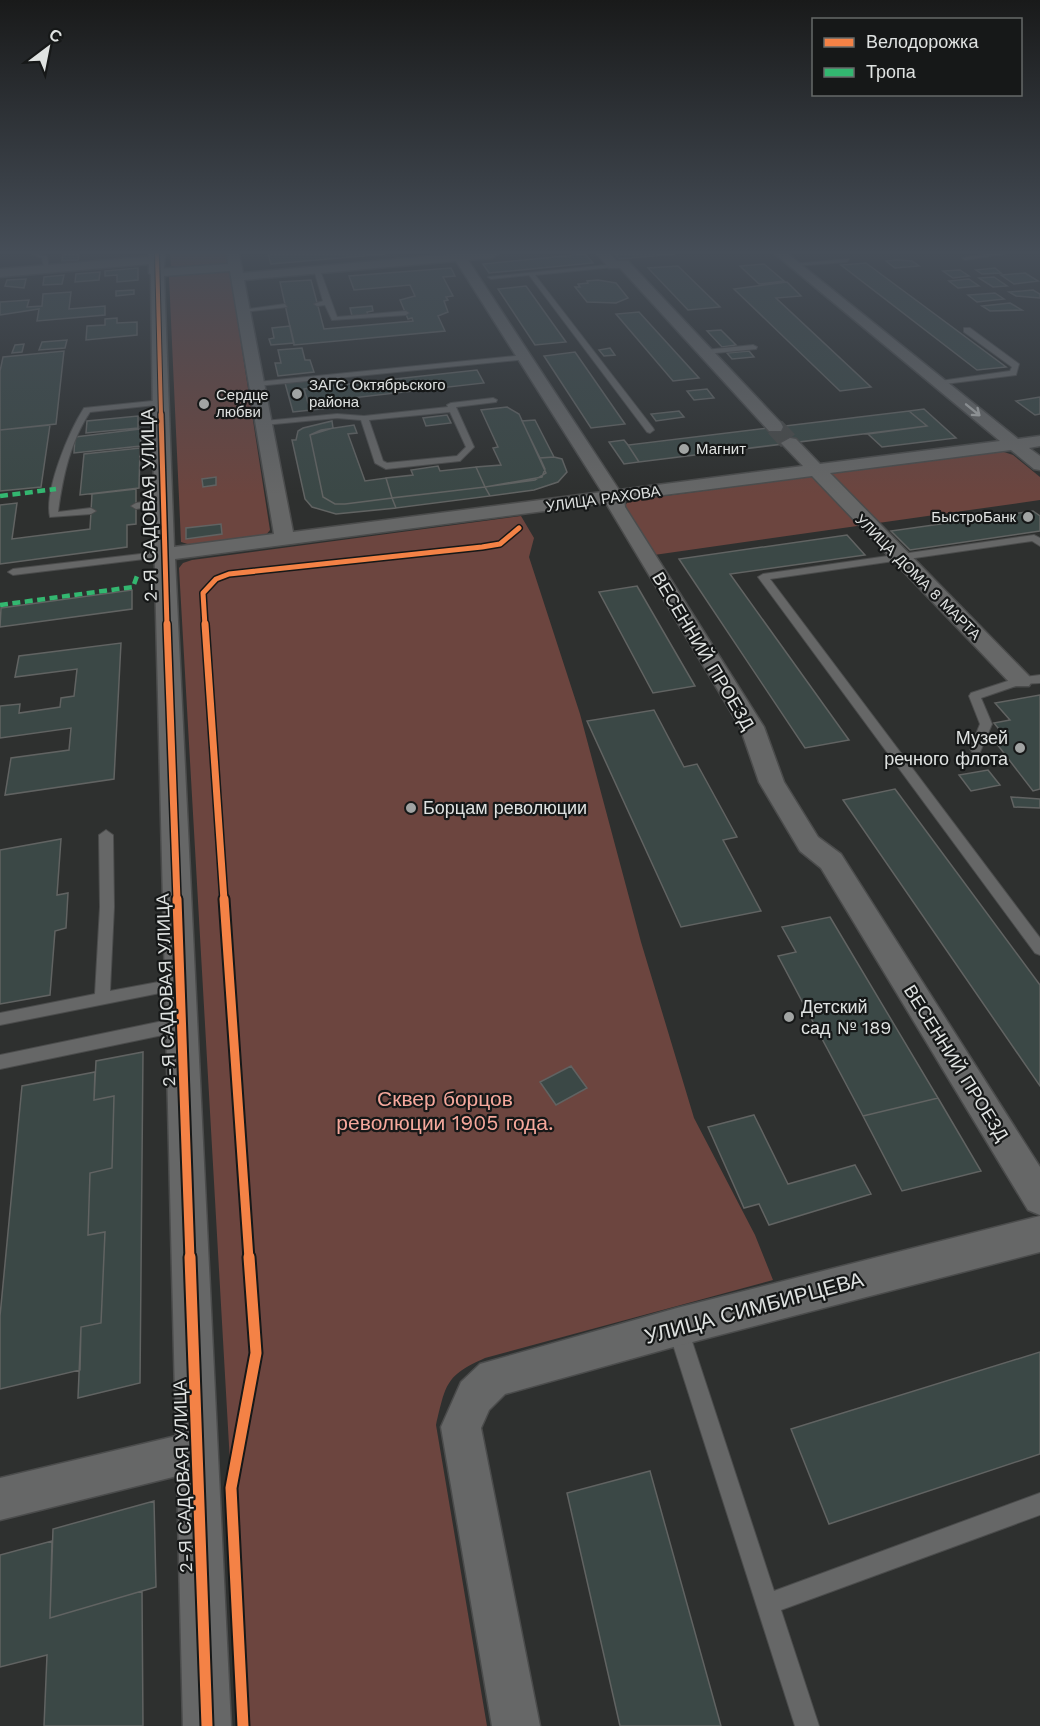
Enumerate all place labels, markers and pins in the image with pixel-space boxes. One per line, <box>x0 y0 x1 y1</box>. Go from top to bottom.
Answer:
place label: ЗАГС Октябрьского района <box>309 376 446 411</box>
place label: Сердце любви <box>216 386 269 421</box>
marker: ЗАГС Октябрьского района <box>290 387 304 401</box>
marker: Сердце любви <box>197 397 211 411</box>
place label: Магнит <box>696 440 746 458</box>
marker: Магнит <box>677 442 691 456</box>
place label: БыстроБанк <box>931 508 1016 526</box>
marker: БыстроБанк <box>1021 510 1035 524</box>
place label: Музей речного флота <box>884 727 1009 769</box>
marker: Музей речного флота <box>1013 741 1027 755</box>
place label: Борцам революции <box>423 797 587 818</box>
marker: Борцам революции <box>404 801 418 815</box>
place label: Детский сад № 189 <box>801 996 891 1038</box>
marker: Детский сад № 189 <box>782 1010 796 1024</box>

